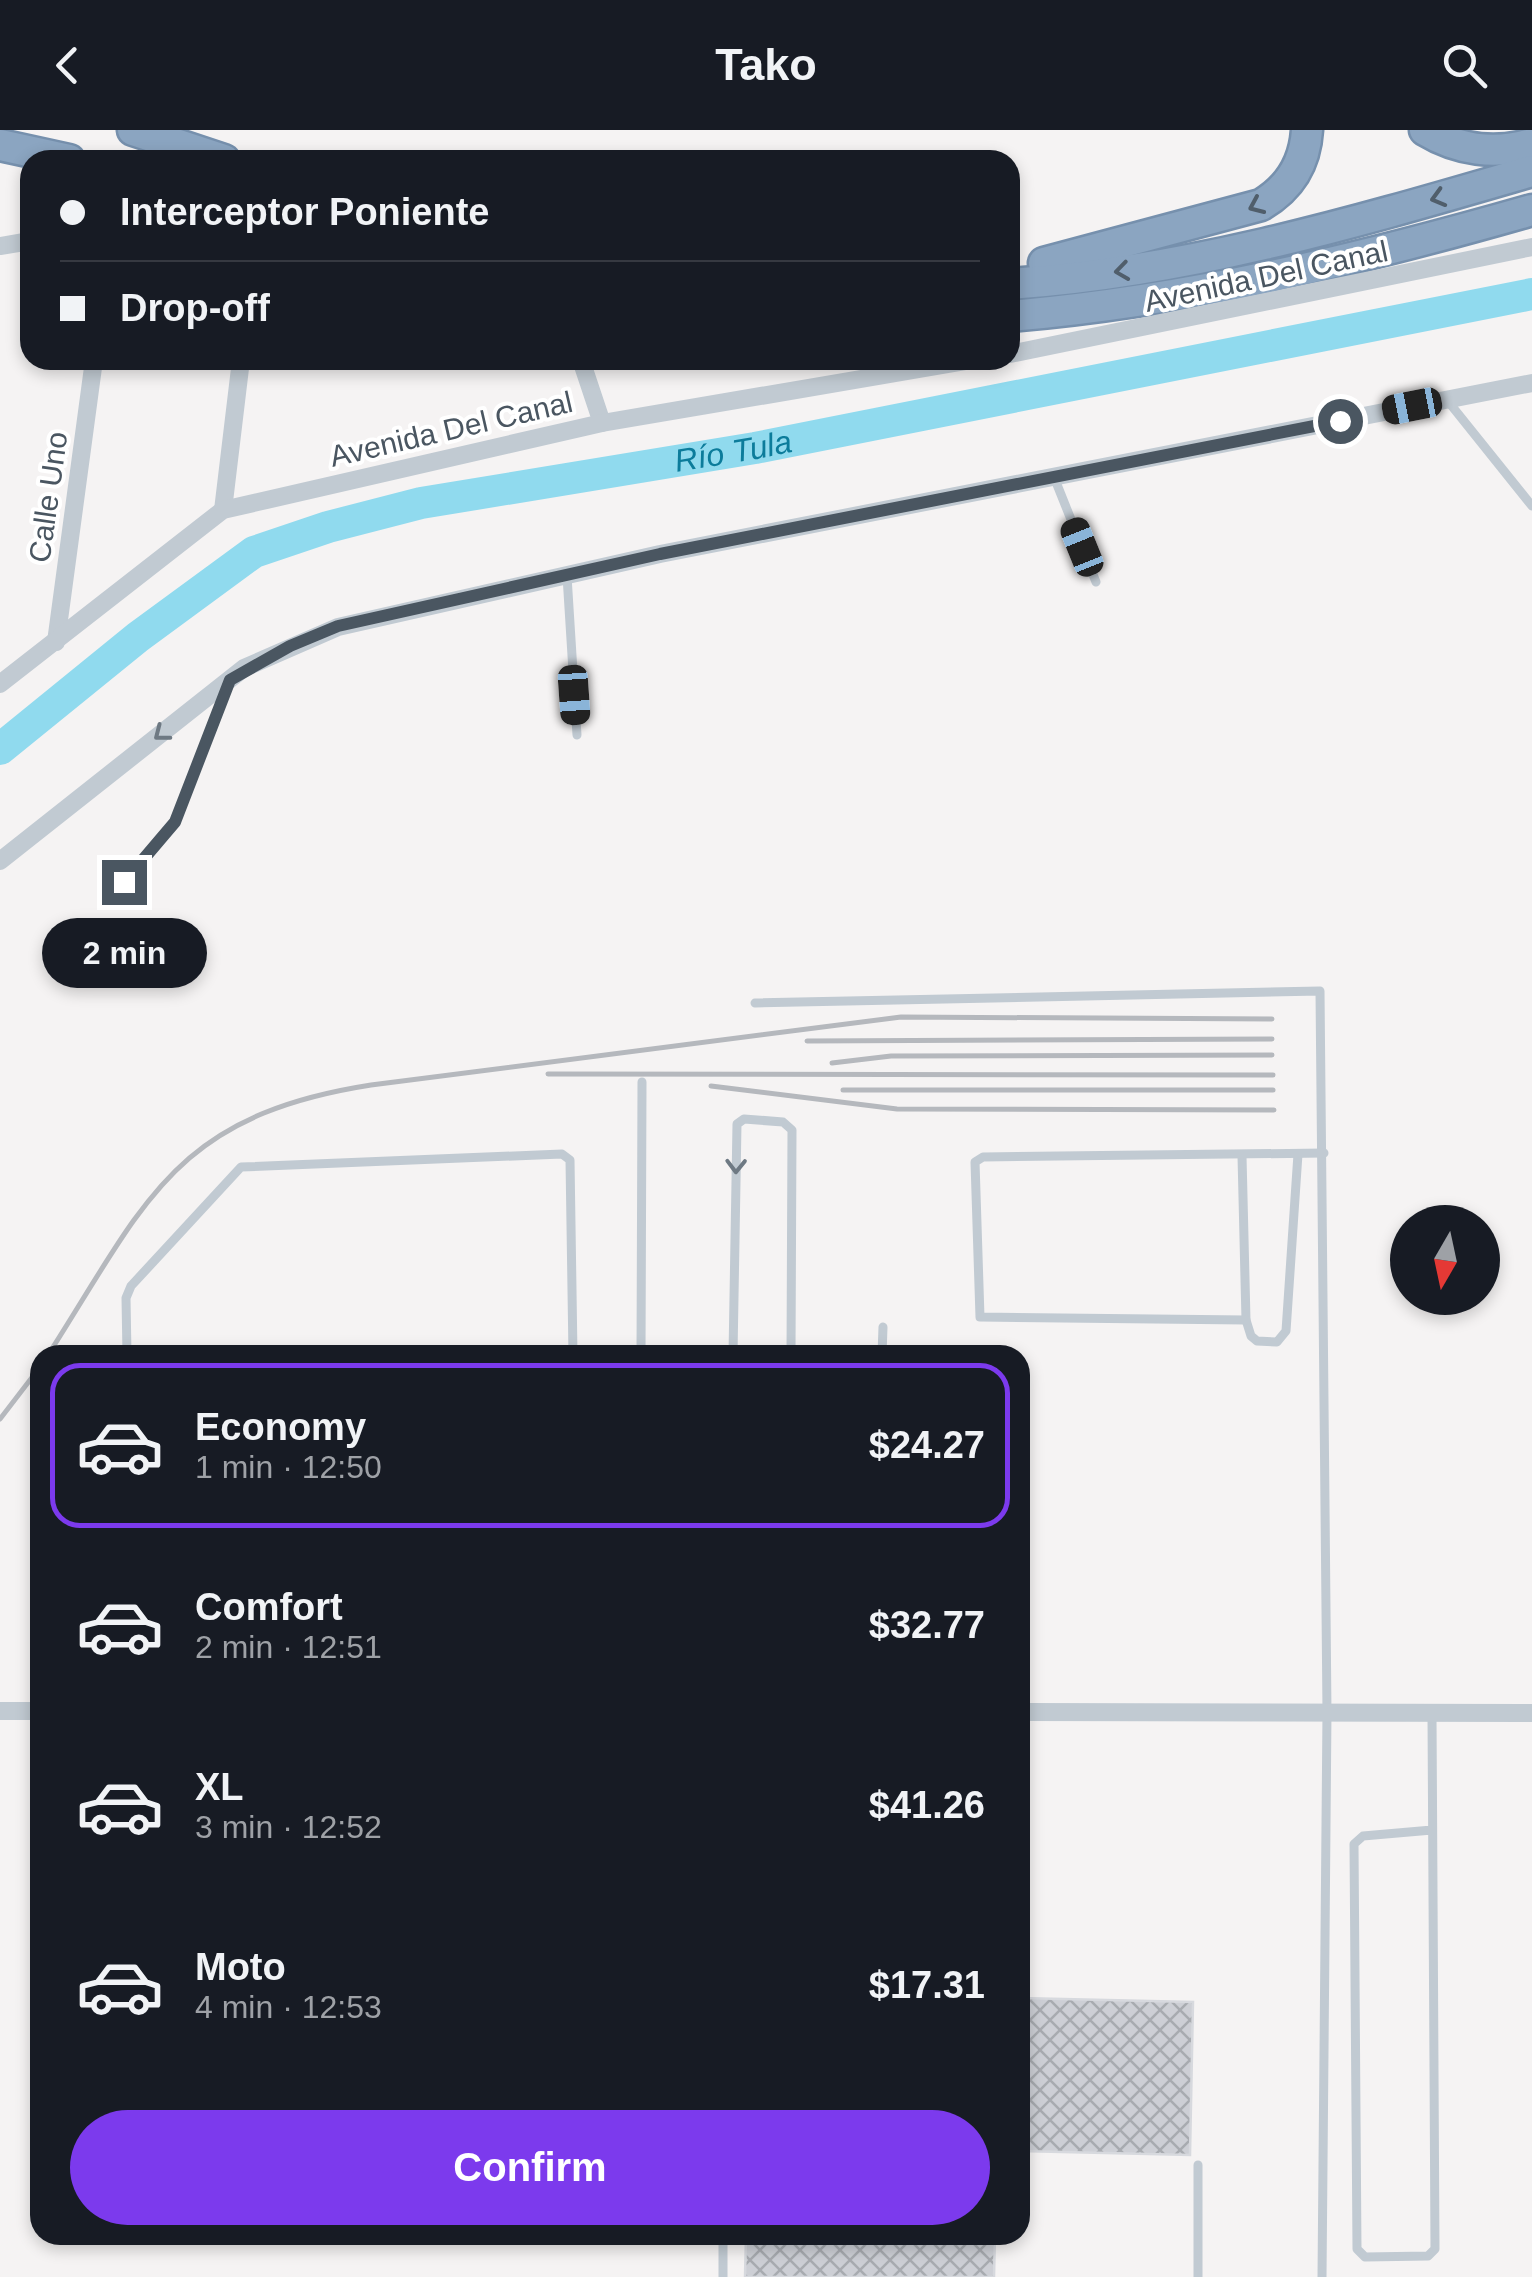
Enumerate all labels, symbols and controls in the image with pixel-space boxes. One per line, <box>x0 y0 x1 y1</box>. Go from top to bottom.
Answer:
icon: back <box>40 38 95 93</box>
icon: search <box>1437 38 1492 93</box>
text: Tako <box>715 39 817 90</box>
one-way arrow <box>1431 186 1448 207</box>
text: Interceptor Poniente <box>120 191 490 233</box>
one-way arrow <box>1248 193 1266 213</box>
street label: Avenida Del Canal <box>1141 234 1391 318</box>
one-way arrow <box>1114 260 1131 281</box>
text: Drop-off <box>120 287 270 329</box>
street label: Avenida Del Canal <box>326 385 576 473</box>
car <box>1380 386 1444 426</box>
route start <box>1318 399 1363 444</box>
water label: Río Tula <box>672 423 795 479</box>
street label: Calle Uno <box>22 429 74 565</box>
car <box>1057 514 1107 580</box>
car <box>557 664 591 726</box>
one-way arrow <box>154 722 172 740</box>
route end <box>102 860 147 905</box>
callout: 2 min <box>42 917 206 987</box>
text: 2 min <box>83 935 166 971</box>
one-way arrow <box>726 1158 747 1174</box>
north arrow <box>1390 1205 1500 1315</box>
map controls <box>1390 1205 1500 1315</box>
icon: car <box>75 1401 165 1491</box>
text: Economy <box>195 1406 366 1448</box>
text: $24.27 <box>869 1424 985 1466</box>
text: 1 min · 12:50 <box>195 1449 382 1485</box>
icon: car <box>75 1581 165 1671</box>
text: Comfort <box>195 1586 343 1628</box>
text: $32.77 <box>869 1604 985 1646</box>
text: 2 min · 12:51 <box>195 1629 382 1665</box>
icon: car <box>75 1761 165 1851</box>
text: XL <box>195 1766 244 1808</box>
text: $41.26 <box>869 1784 985 1826</box>
text: 3 min · 12:52 <box>195 1809 382 1845</box>
icon: car <box>75 1941 165 2031</box>
text: Moto <box>195 1946 286 1988</box>
text: $17.31 <box>869 1964 985 2006</box>
text: 4 min · 12:53 <box>195 1989 382 2025</box>
button: Confirm <box>70 2110 990 2225</box>

